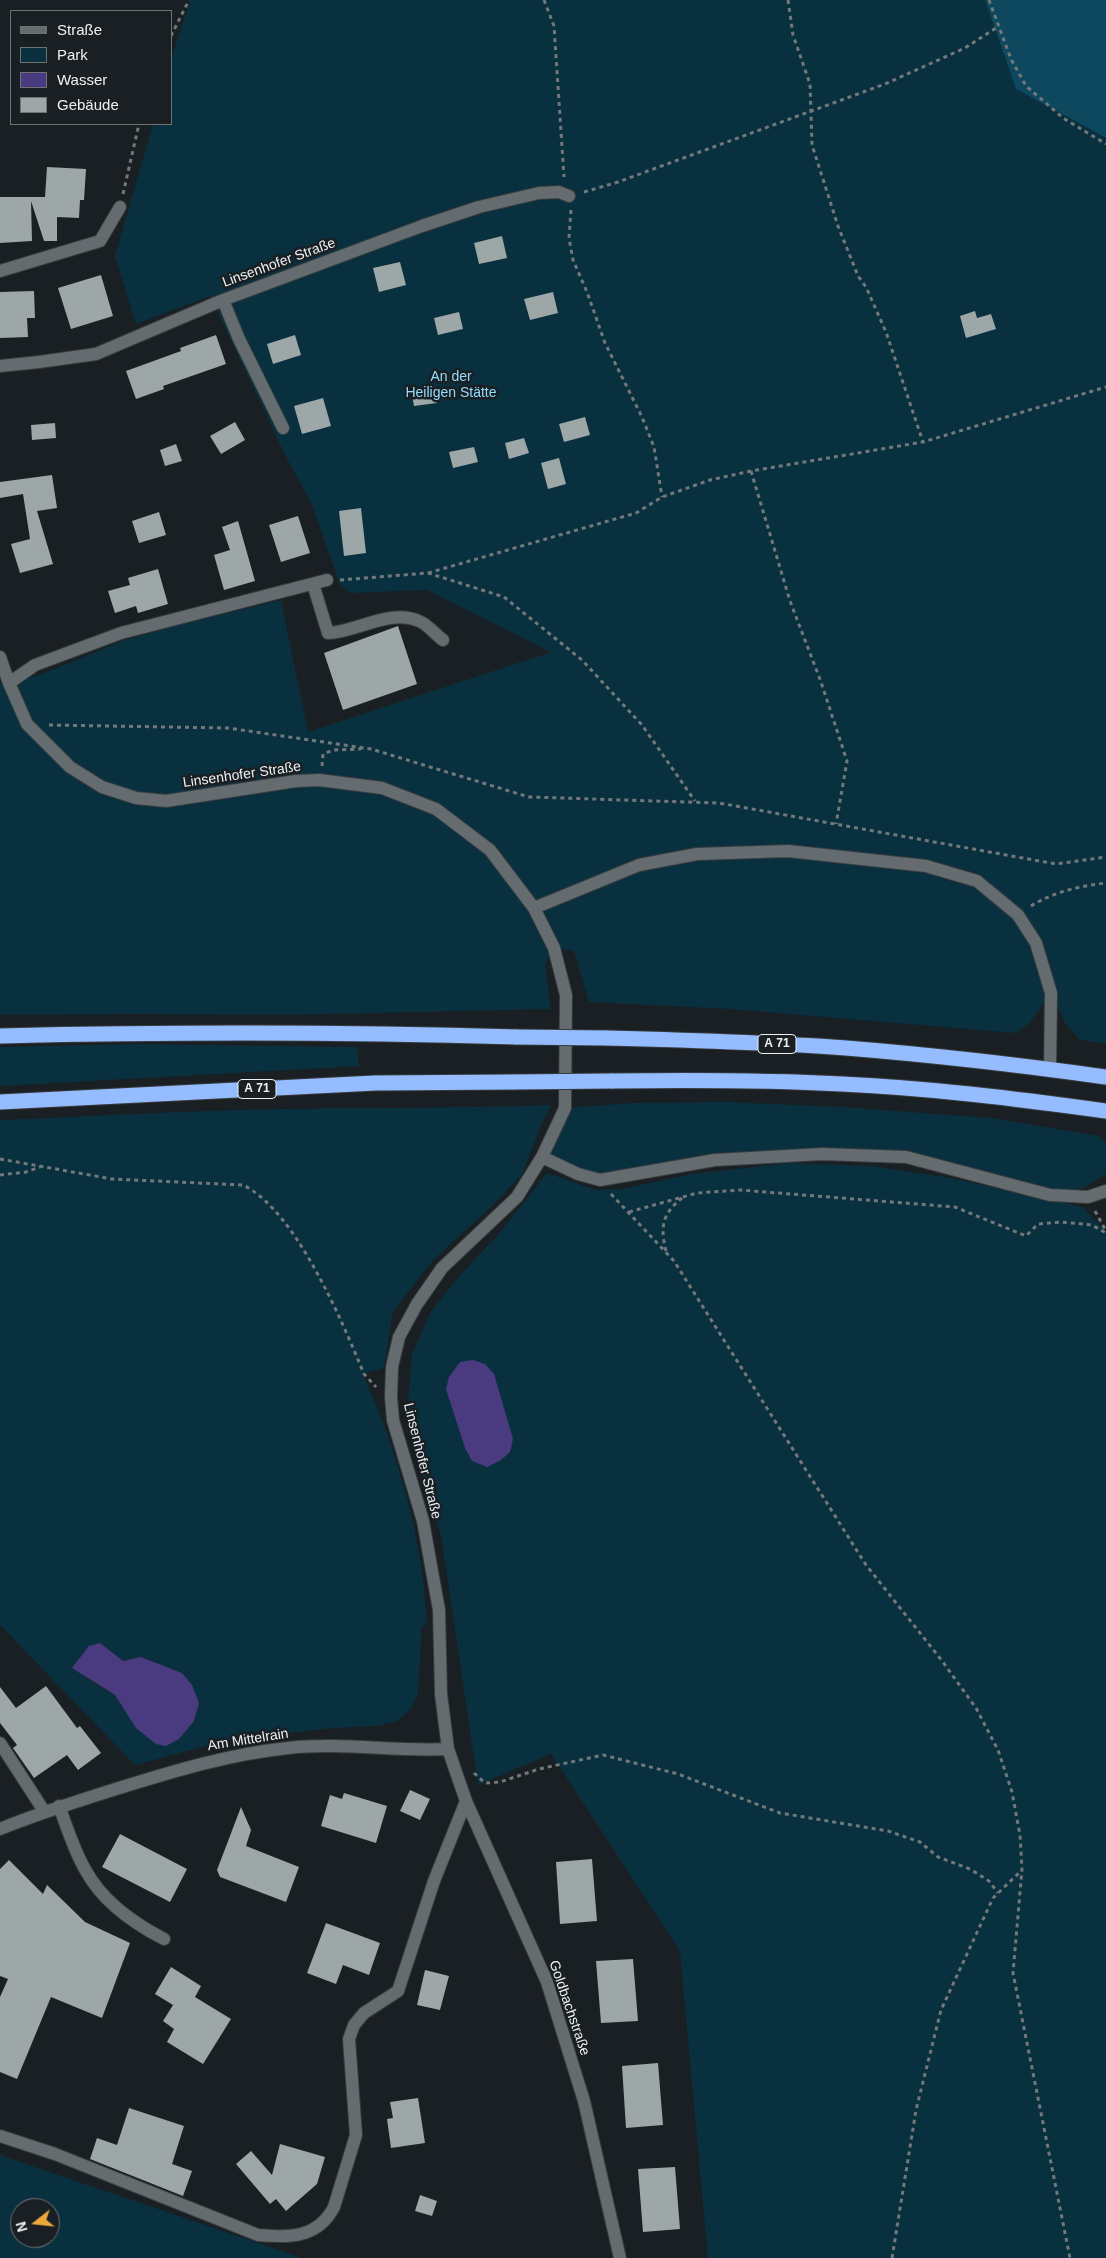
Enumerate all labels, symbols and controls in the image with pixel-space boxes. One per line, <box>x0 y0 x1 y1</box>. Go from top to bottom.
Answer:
legend <box>10 10 172 125</box>
text: Straße <box>57 21 102 38</box>
text: Park <box>57 46 88 63</box>
text: Wasser <box>57 71 107 88</box>
text: Gebäude <box>57 96 119 113</box>
street label: Linsenhofer Straße <box>220 235 338 291</box>
park label: An der Heiligen Stätte <box>405 369 497 402</box>
street label: Linsenhofer Straße <box>182 758 302 792</box>
road number: A 71 <box>758 1034 796 1054</box>
road number: A 71 <box>238 1080 276 1098</box>
street label: Linsenhofer Straße <box>399 1401 445 1521</box>
street label: Am Mittelrain <box>206 1725 290 1755</box>
street label: Goldbachstraße <box>545 1958 593 2058</box>
north arrow <box>10 2198 60 2248</box>
text: N <box>12 2220 31 2234</box>

